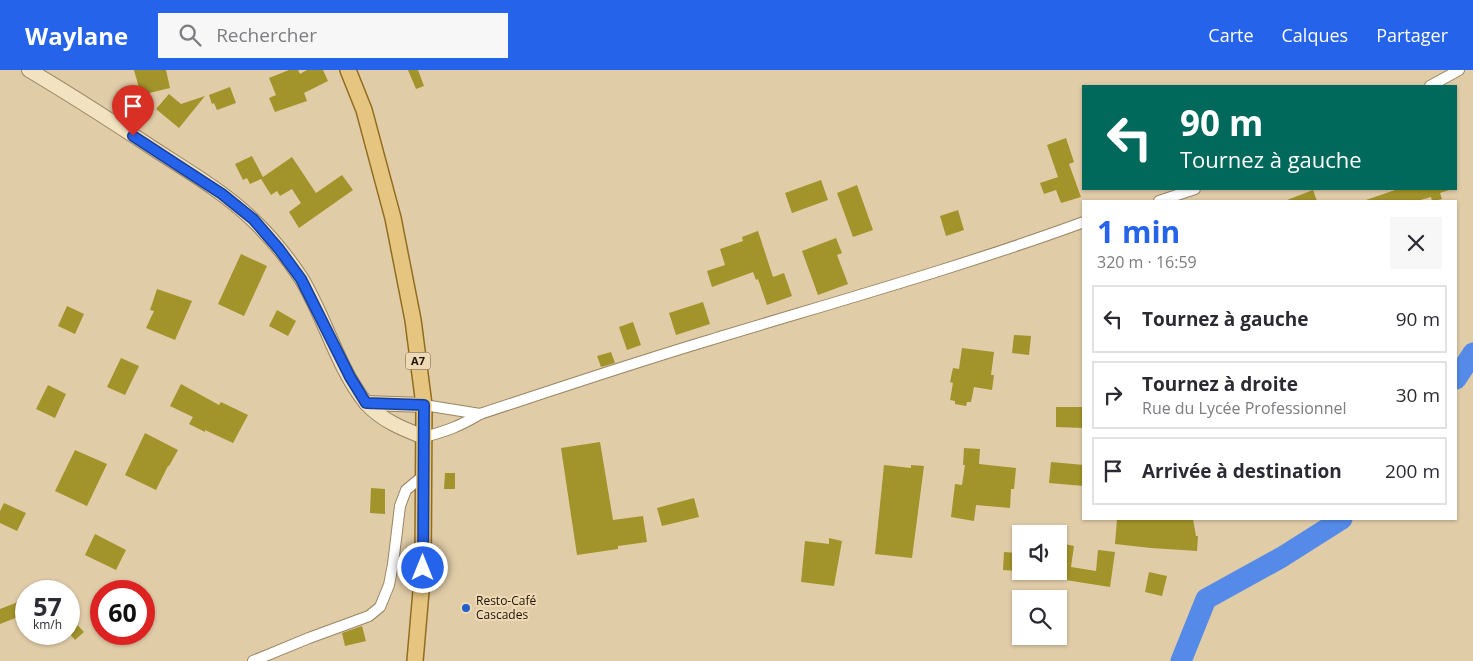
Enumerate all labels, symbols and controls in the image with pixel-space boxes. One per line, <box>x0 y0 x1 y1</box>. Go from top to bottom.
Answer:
search box <box>158 13 508 58</box>
text: Waylane <box>25 19 128 52</box>
icon: search <box>176 21 204 49</box>
text: Rechercher <box>216 22 317 48</box>
text: Carte <box>1208 23 1254 47</box>
text: Calques <box>1282 23 1348 47</box>
text: Partager <box>1376 23 1448 47</box>
pin <box>112 85 154 136</box>
icon: arrive <box>119 92 147 120</box>
text: 90 m <box>1180 99 1263 146</box>
icon: left <box>1097 105 1162 170</box>
text: Tournez à gauche <box>1180 144 1362 174</box>
text: 1 min <box>1097 211 1180 252</box>
button: close <box>1390 217 1442 269</box>
text: 320 m · 16:59 <box>1097 251 1197 273</box>
icon: left <box>1099 305 1127 333</box>
text: Tournez à gauche <box>1142 306 1308 332</box>
text: 90 m <box>1396 306 1440 332</box>
road number: A7 <box>406 352 430 370</box>
text: Tournez à droite <box>1142 371 1298 397</box>
icon: right <box>1099 381 1127 409</box>
text: 30 m <box>1396 382 1440 408</box>
text: Rue du Lycée Professionnel <box>1142 397 1346 419</box>
icon: arrive <box>1099 457 1127 485</box>
text: Arrivée à destination <box>1142 458 1342 484</box>
text: 200 m <box>1385 458 1440 484</box>
map controls <box>1012 525 1067 645</box>
button: sound <box>1012 525 1067 580</box>
position arrow <box>396 541 448 593</box>
speed limit sign: 60 <box>90 580 155 645</box>
text: 57 <box>33 589 62 623</box>
button: search <box>1012 590 1067 645</box>
place label: Resto-Café Cascades <box>476 592 536 623</box>
marker: Resto-Café Cascades <box>460 602 472 614</box>
text: km/h <box>33 616 62 633</box>

